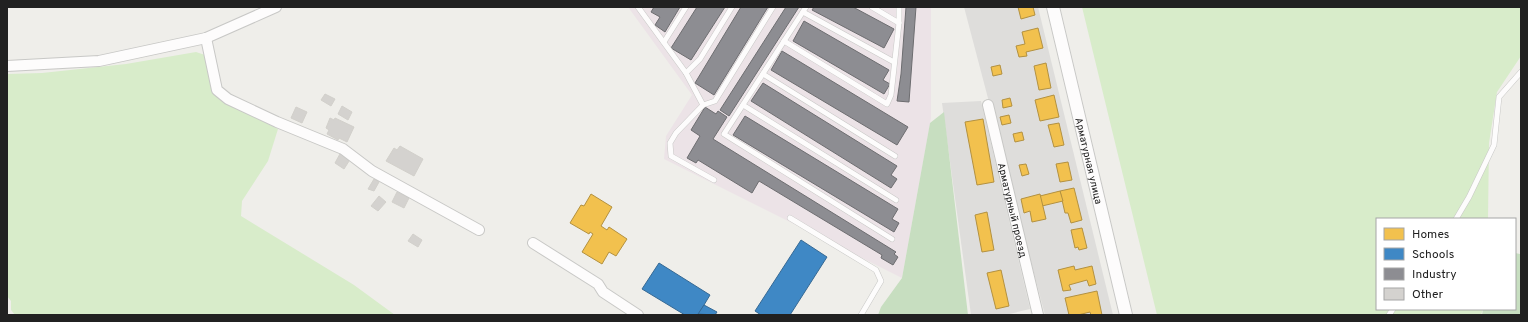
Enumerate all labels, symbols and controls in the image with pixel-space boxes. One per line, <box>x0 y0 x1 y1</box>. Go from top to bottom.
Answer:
street label: Арматурная улица <box>1071 117 1105 206</box>
street label: Арматурный проезд <box>994 162 1029 260</box>
legend <box>1376 218 1516 310</box>
text: Homes <box>1412 227 1449 243</box>
text: Schools <box>1412 247 1454 263</box>
text: Industry <box>1412 267 1457 283</box>
text: Other <box>1412 287 1444 303</box>

